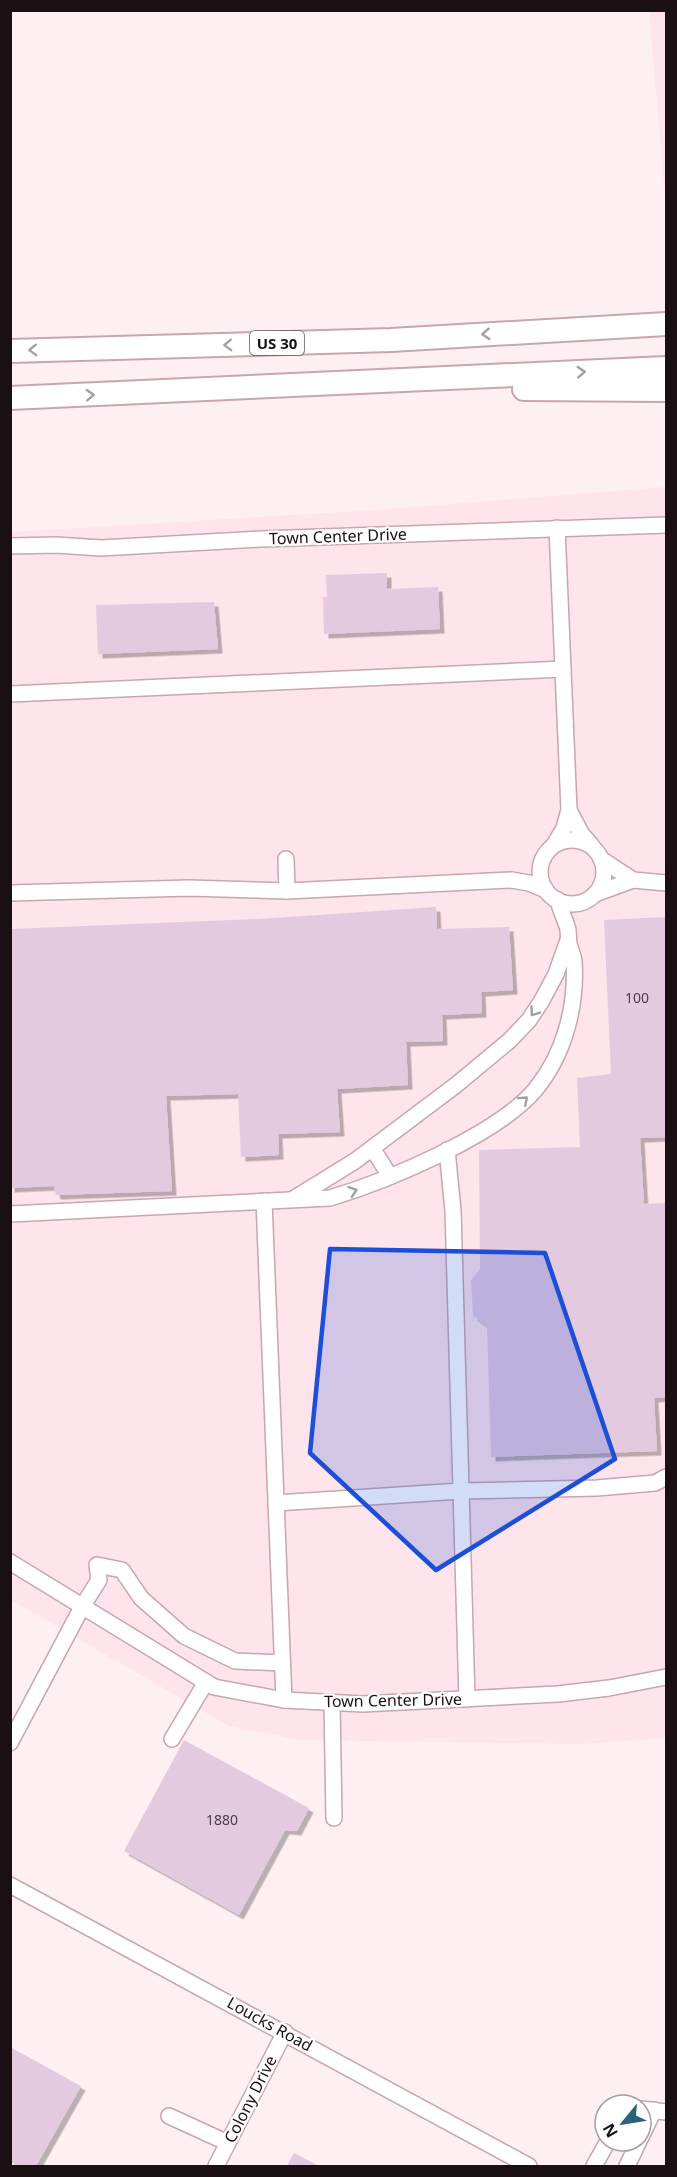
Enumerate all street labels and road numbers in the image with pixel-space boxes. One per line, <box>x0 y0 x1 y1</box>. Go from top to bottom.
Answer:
road number: US 30 <box>250 331 304 355</box>
street label: Town Center Drive <box>269 523 407 549</box>
street label: Town Center Drive <box>324 1688 462 1712</box>
street label: Loucks Road <box>223 1991 317 2057</box>
street label: Colony Drive <box>219 2052 281 2146</box>

